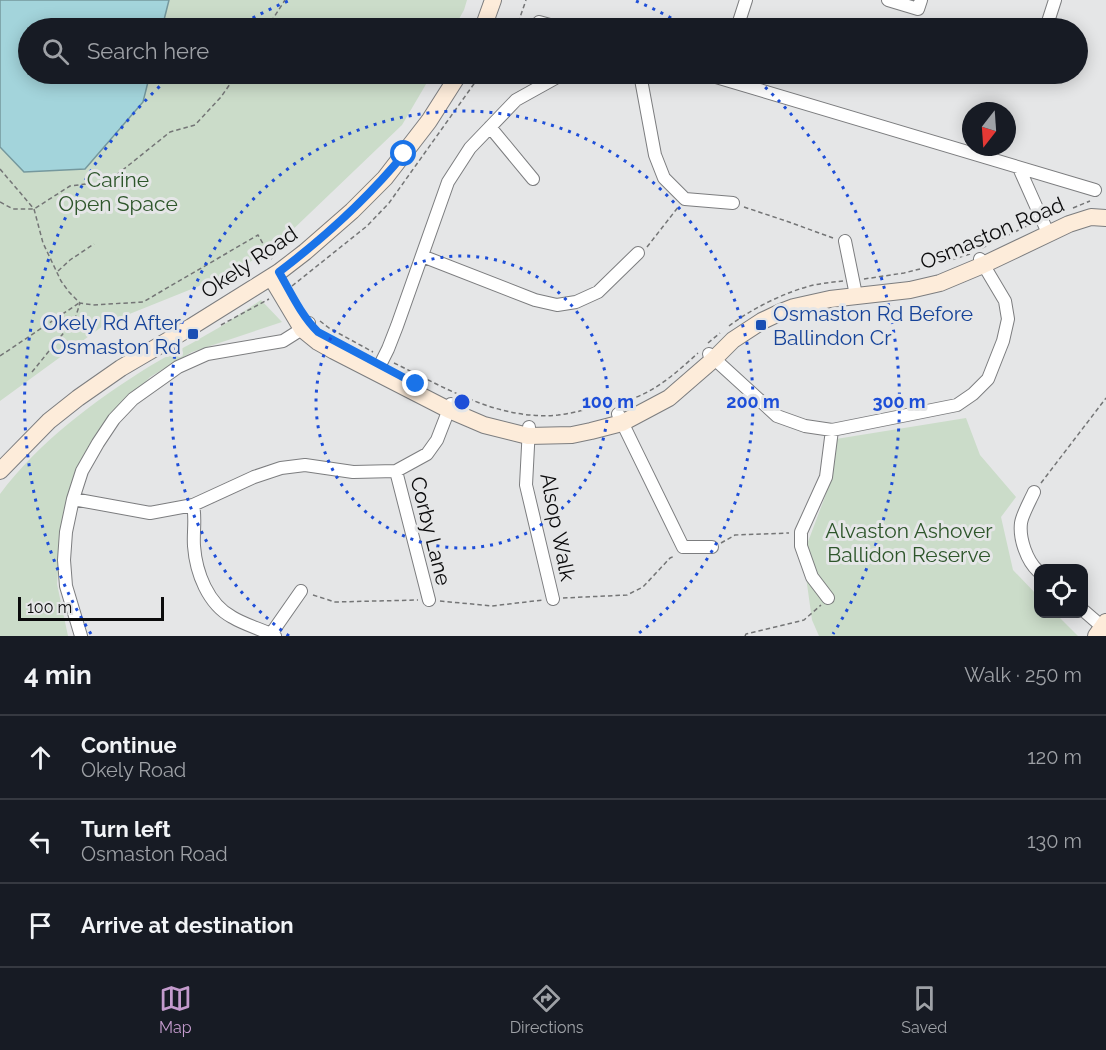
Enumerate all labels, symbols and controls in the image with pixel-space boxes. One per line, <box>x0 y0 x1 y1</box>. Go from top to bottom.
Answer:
search box <box>18 18 1088 84</box>
icon: search <box>39 35 72 68</box>
text: Search here <box>87 38 209 64</box>
north arrow <box>962 102 1016 156</box>
route start <box>390 140 416 166</box>
park label: Carine Open Space <box>58 167 178 216</box>
street label: Osmaston Road <box>916 191 1068 275</box>
street label: Okely Road <box>196 221 302 303</box>
place label: Osmaston Rd Before Ballindon Cr <box>773 301 973 350</box>
place label: Okely Rd After Osmaston Rd <box>42 310 182 359</box>
marker: Osmaston Rd Before Ballindon Cr <box>754 318 768 332</box>
marker: Okely Rd After Osmaston Rd <box>186 327 200 341</box>
route end <box>402 370 428 396</box>
text: 100 m <box>582 391 634 412</box>
text: 200 m <box>726 391 780 412</box>
text: 300 m <box>872 391 926 412</box>
centre of rings <box>452 392 472 412</box>
street label: Alsop Walk <box>535 471 581 583</box>
street label: Corby Lane <box>405 474 457 588</box>
park label: Alvaston Ashover Ballidon Reserve <box>825 518 993 567</box>
map controls <box>1034 564 1088 618</box>
button: locate <box>1034 564 1088 618</box>
scale bar <box>18 594 164 622</box>
text: 100 m <box>27 598 72 617</box>
text: 4 min <box>24 660 92 690</box>
text: Walk · 250 m <box>964 663 1082 687</box>
text: Continue <box>81 732 177 758</box>
icon: ahead <box>24 741 57 774</box>
text: 120 m <box>1027 745 1082 769</box>
text: Okely Road <box>81 758 186 782</box>
text: Turn left <box>81 816 171 842</box>
icon: left <box>24 825 57 858</box>
text: 130 m <box>1027 829 1082 853</box>
text: Osmaston Road <box>81 842 228 866</box>
icon: arrive <box>24 909 57 942</box>
text: Arrive at destination <box>81 912 294 938</box>
tab: Map <box>159 982 192 1037</box>
tab: Directions <box>510 982 584 1037</box>
tab: Saved <box>901 982 947 1037</box>

